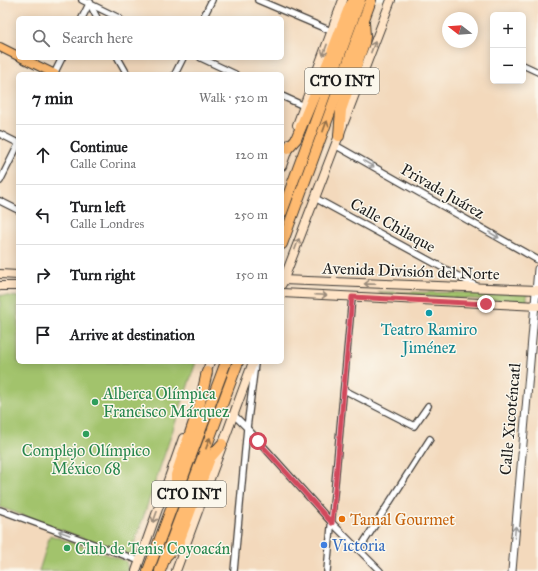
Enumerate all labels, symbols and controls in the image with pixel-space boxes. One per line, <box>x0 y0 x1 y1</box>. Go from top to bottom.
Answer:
north arrow <box>442 12 478 48</box>
map controls <box>490 12 526 84</box>
button: + <box>490 12 526 48</box>
search box <box>16 16 284 60</box>
icon: search <box>30 27 52 49</box>
text: Search here <box>62 29 133 47</box>
one-way arrow <box>370 42 378 54</box>
one-way arrow <box>320 43 328 55</box>
button: − <box>490 48 526 84</box>
road number: CTO INT <box>305 68 379 94</box>
text: 7 min <box>32 88 73 109</box>
text: Walk · 520 m <box>199 90 268 106</box>
one-way arrow <box>322 120 330 132</box>
text: Continue <box>70 138 128 156</box>
icon: ahead <box>32 144 54 166</box>
text: 120 m <box>235 147 268 163</box>
text: Calle Corina <box>70 156 136 172</box>
street label: Privada Juárez <box>397 159 489 224</box>
one-way arrow <box>363 161 375 169</box>
street label: Calle Chilaque <box>347 194 439 257</box>
text: Turn left <box>70 198 126 216</box>
icon: left <box>32 204 54 226</box>
text: 250 m <box>234 207 268 223</box>
text: Calle Londres <box>70 216 144 232</box>
one-way arrow <box>488 232 500 240</box>
one-way arrow <box>294 238 302 250</box>
street label: Avenida División del Norte <box>321 258 500 284</box>
icon: right <box>32 264 54 286</box>
text: Turn right <box>70 266 135 284</box>
text: 150 m <box>236 267 268 283</box>
one-way arrow <box>364 280 377 287</box>
one-way arrow <box>314 291 327 299</box>
route end <box>477 295 495 313</box>
marker: Teatro Ramiro Jiménez <box>424 308 434 318</box>
place label: Teatro Ramiro Jiménez <box>381 320 477 358</box>
icon: arrive <box>32 324 54 346</box>
text: Arrive at destination <box>70 326 195 344</box>
street label: Calle Xicoténcatl <box>496 361 524 476</box>
place label: Alberca Olímpica Francisco Márquez <box>102 384 230 422</box>
marker: Alberca Olímpica Francisco Márquez <box>90 397 100 407</box>
marker: Complejo Olímpico México 68 <box>81 429 91 439</box>
route start <box>249 432 267 450</box>
one-way arrow <box>204 437 212 449</box>
place label: Complejo Olímpico México 68 <box>22 441 150 478</box>
road number: CTO INT <box>152 481 226 507</box>
place label: Tamal Gourmet <box>350 510 455 529</box>
one-way arrow <box>151 511 159 523</box>
marker: Tamal Gourmet <box>337 514 347 524</box>
one-way arrow <box>511 526 518 539</box>
one-way arrow <box>57 529 70 536</box>
place label: Victoria <box>331 536 385 555</box>
place label: Club de Tenis Coyoacán <box>75 539 230 558</box>
marker: Victoria <box>319 540 329 550</box>
marker: Club de Tenis Coyoacán <box>62 543 72 553</box>

